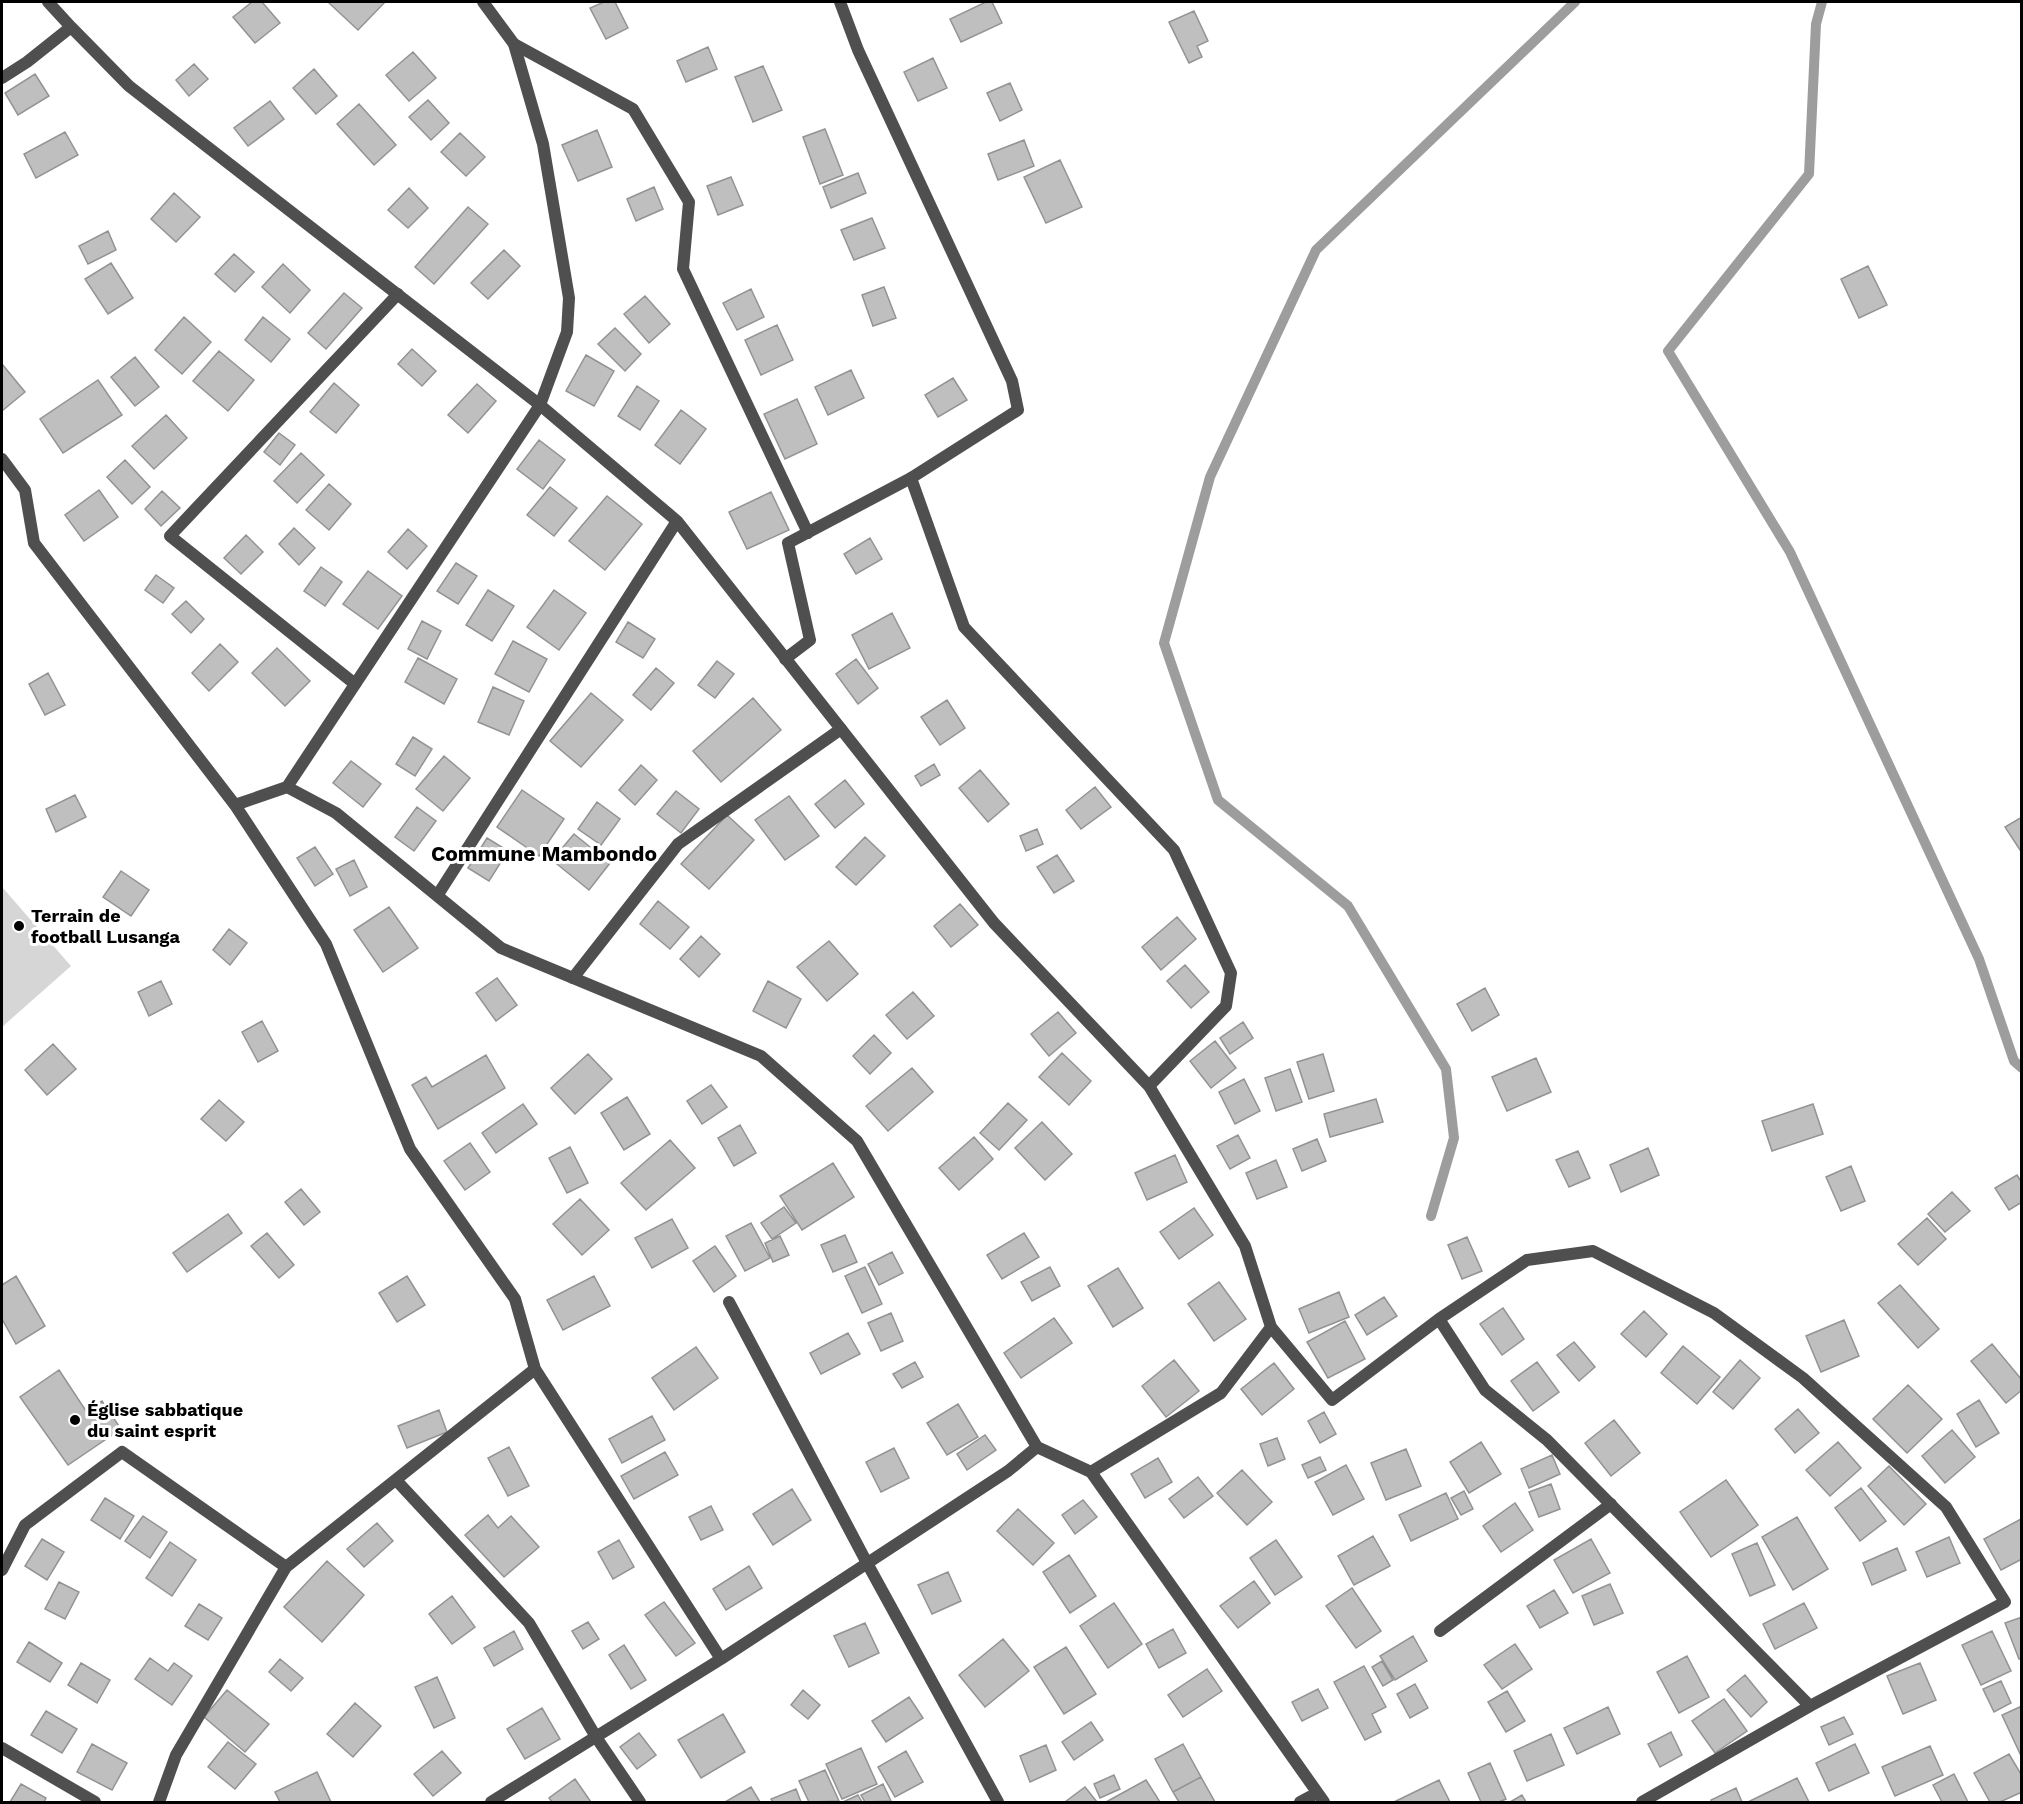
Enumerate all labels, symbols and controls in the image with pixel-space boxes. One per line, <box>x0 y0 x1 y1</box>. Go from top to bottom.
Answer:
district label: Commune Mambondo <box>431 841 657 866</box>
place label: Terrain de football Lusanga <box>31 905 180 947</box>
marker: Terrain de football Lusanga <box>12 919 26 933</box>
place label: Église sabbatique du saint esprit <box>87 1399 243 1441</box>
marker: Église sabbatique du saint esprit <box>68 1413 82 1427</box>

